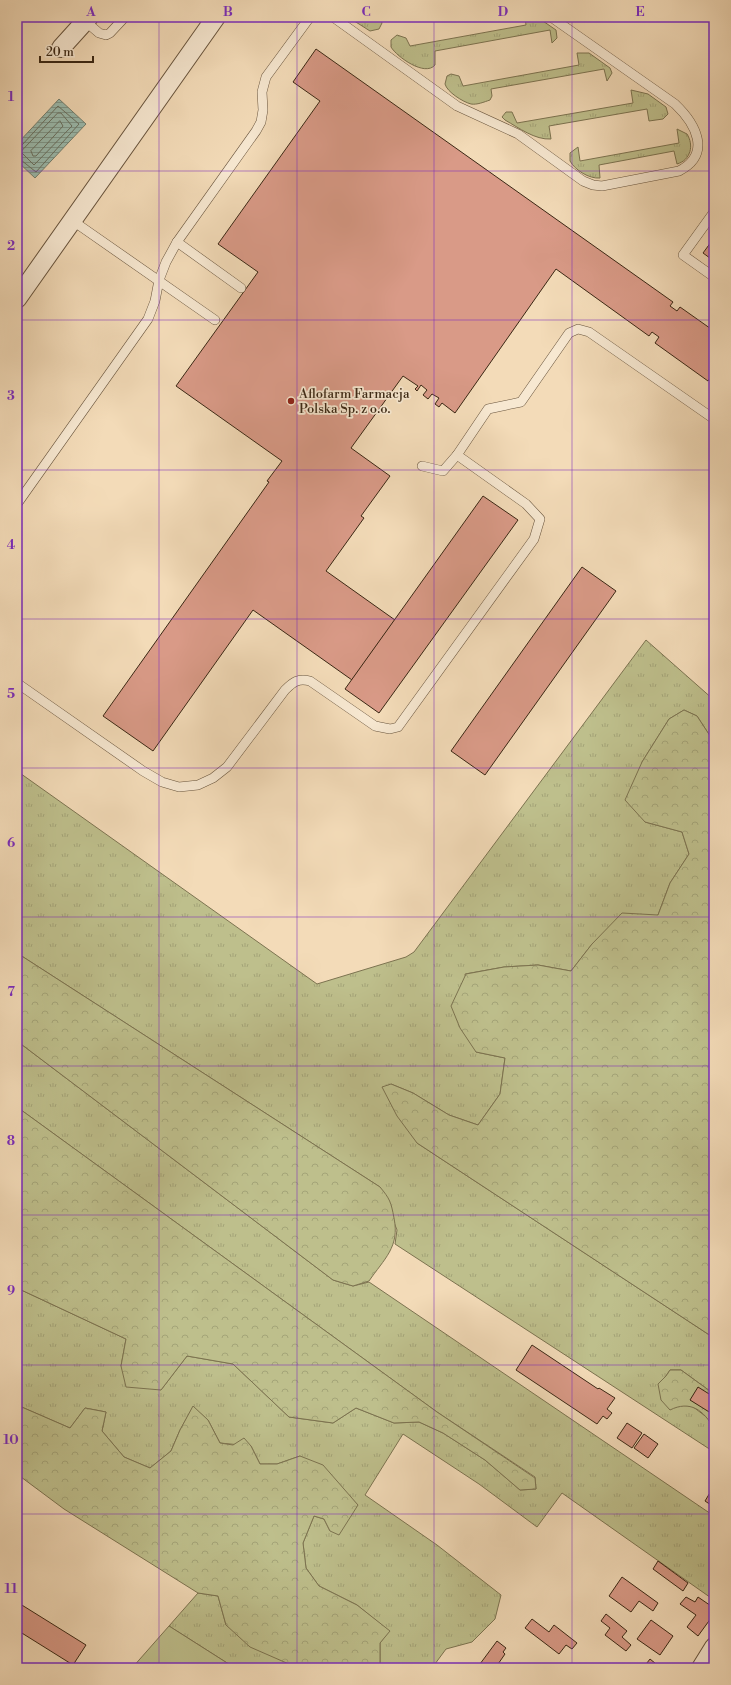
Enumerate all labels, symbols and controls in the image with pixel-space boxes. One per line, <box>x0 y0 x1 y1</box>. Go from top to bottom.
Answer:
text: A <box>85 4 96 20</box>
text: B <box>223 4 233 20</box>
text: C <box>361 4 371 20</box>
text: D <box>498 4 508 20</box>
text: E <box>635 4 645 20</box>
scale bar <box>40 38 93 64</box>
text: 20 m <box>46 45 74 60</box>
text: 1 <box>8 89 15 105</box>
text: 2 <box>7 238 15 254</box>
place label: Aflofarm Farmacja Polska Sp. z o.o. <box>298 386 410 417</box>
text: 3 <box>7 388 15 404</box>
marker: Aflofarm Farmacja Polska Sp. z o.o. <box>286 396 296 406</box>
text: 4 <box>7 537 16 553</box>
text: 5 <box>7 686 15 702</box>
text: 6 <box>7 835 15 851</box>
text: 7 <box>7 984 15 1000</box>
text: 8 <box>7 1133 15 1149</box>
text: 9 <box>7 1283 15 1299</box>
text: 10 <box>3 1432 19 1448</box>
text: 11 <box>5 1581 18 1597</box>

